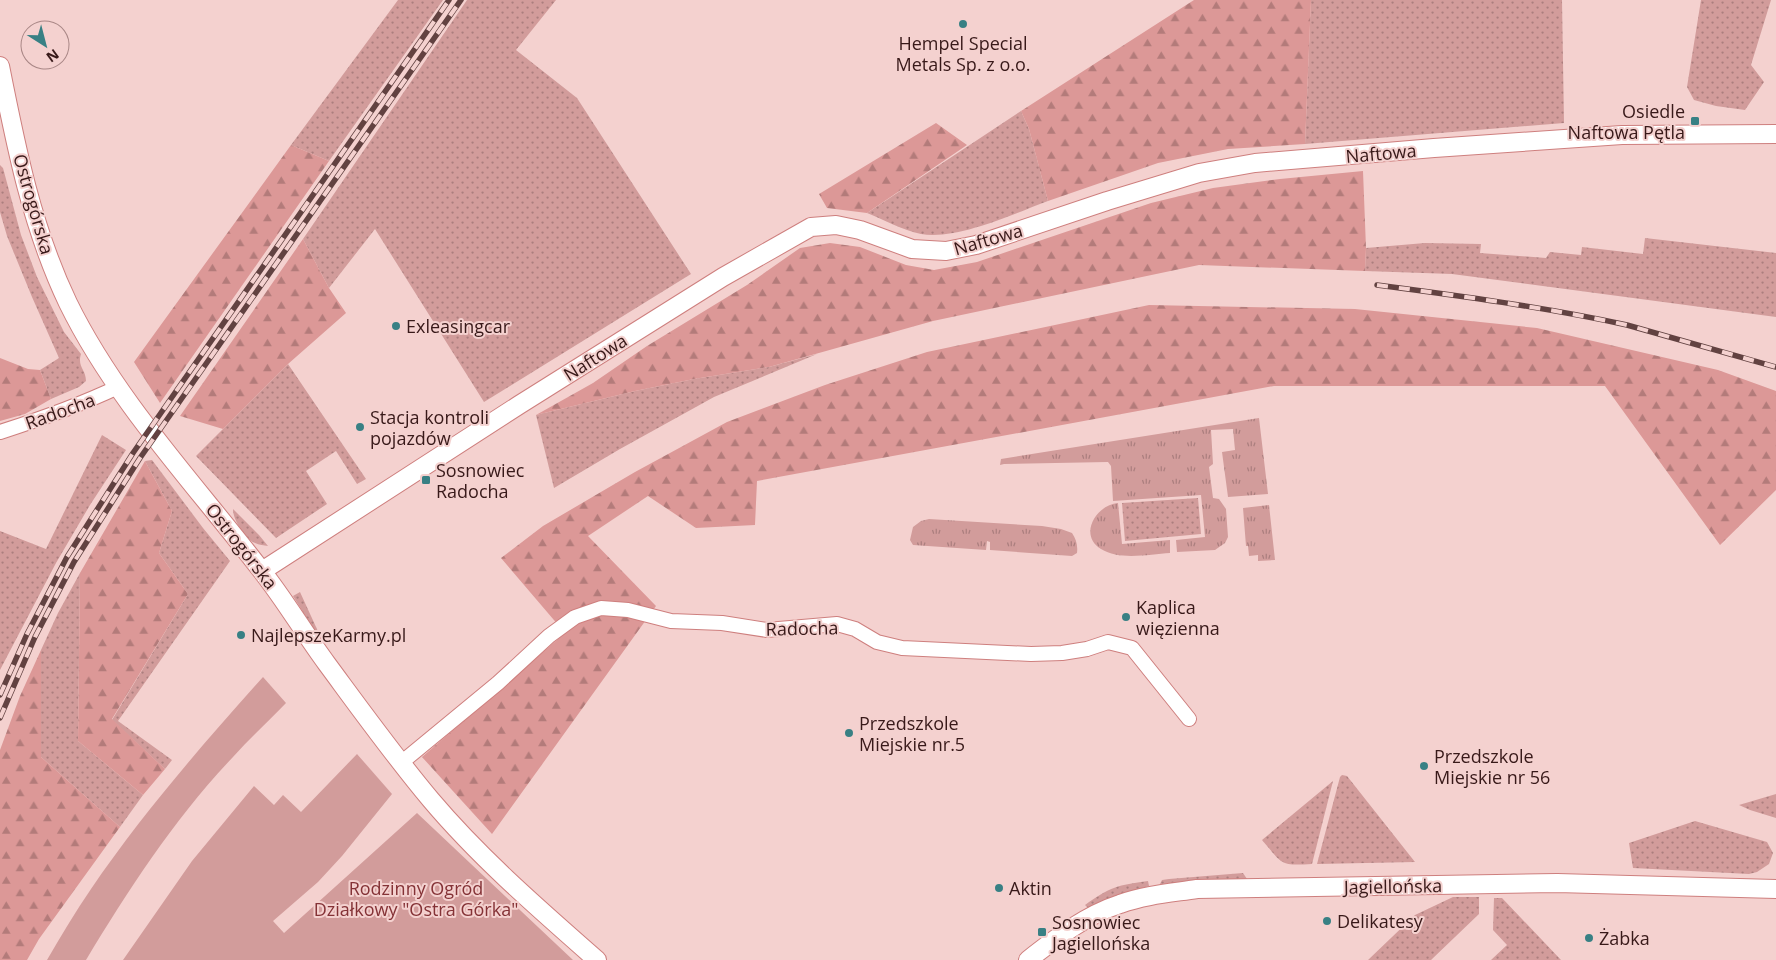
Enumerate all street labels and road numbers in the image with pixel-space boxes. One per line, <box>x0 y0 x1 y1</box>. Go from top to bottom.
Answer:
street label: Naftowa <box>1345 138 1417 168</box>
street label: Ostrogórska <box>8 151 60 257</box>
street label: Naftowa <box>951 218 1025 260</box>
street label: Naftowa <box>559 328 631 386</box>
street label: Radocha <box>22 387 98 435</box>
street label: Ostrogórska <box>201 498 283 594</box>
street label: Radocha <box>765 615 839 641</box>
street label: Jagiellońska <box>1342 873 1442 899</box>

